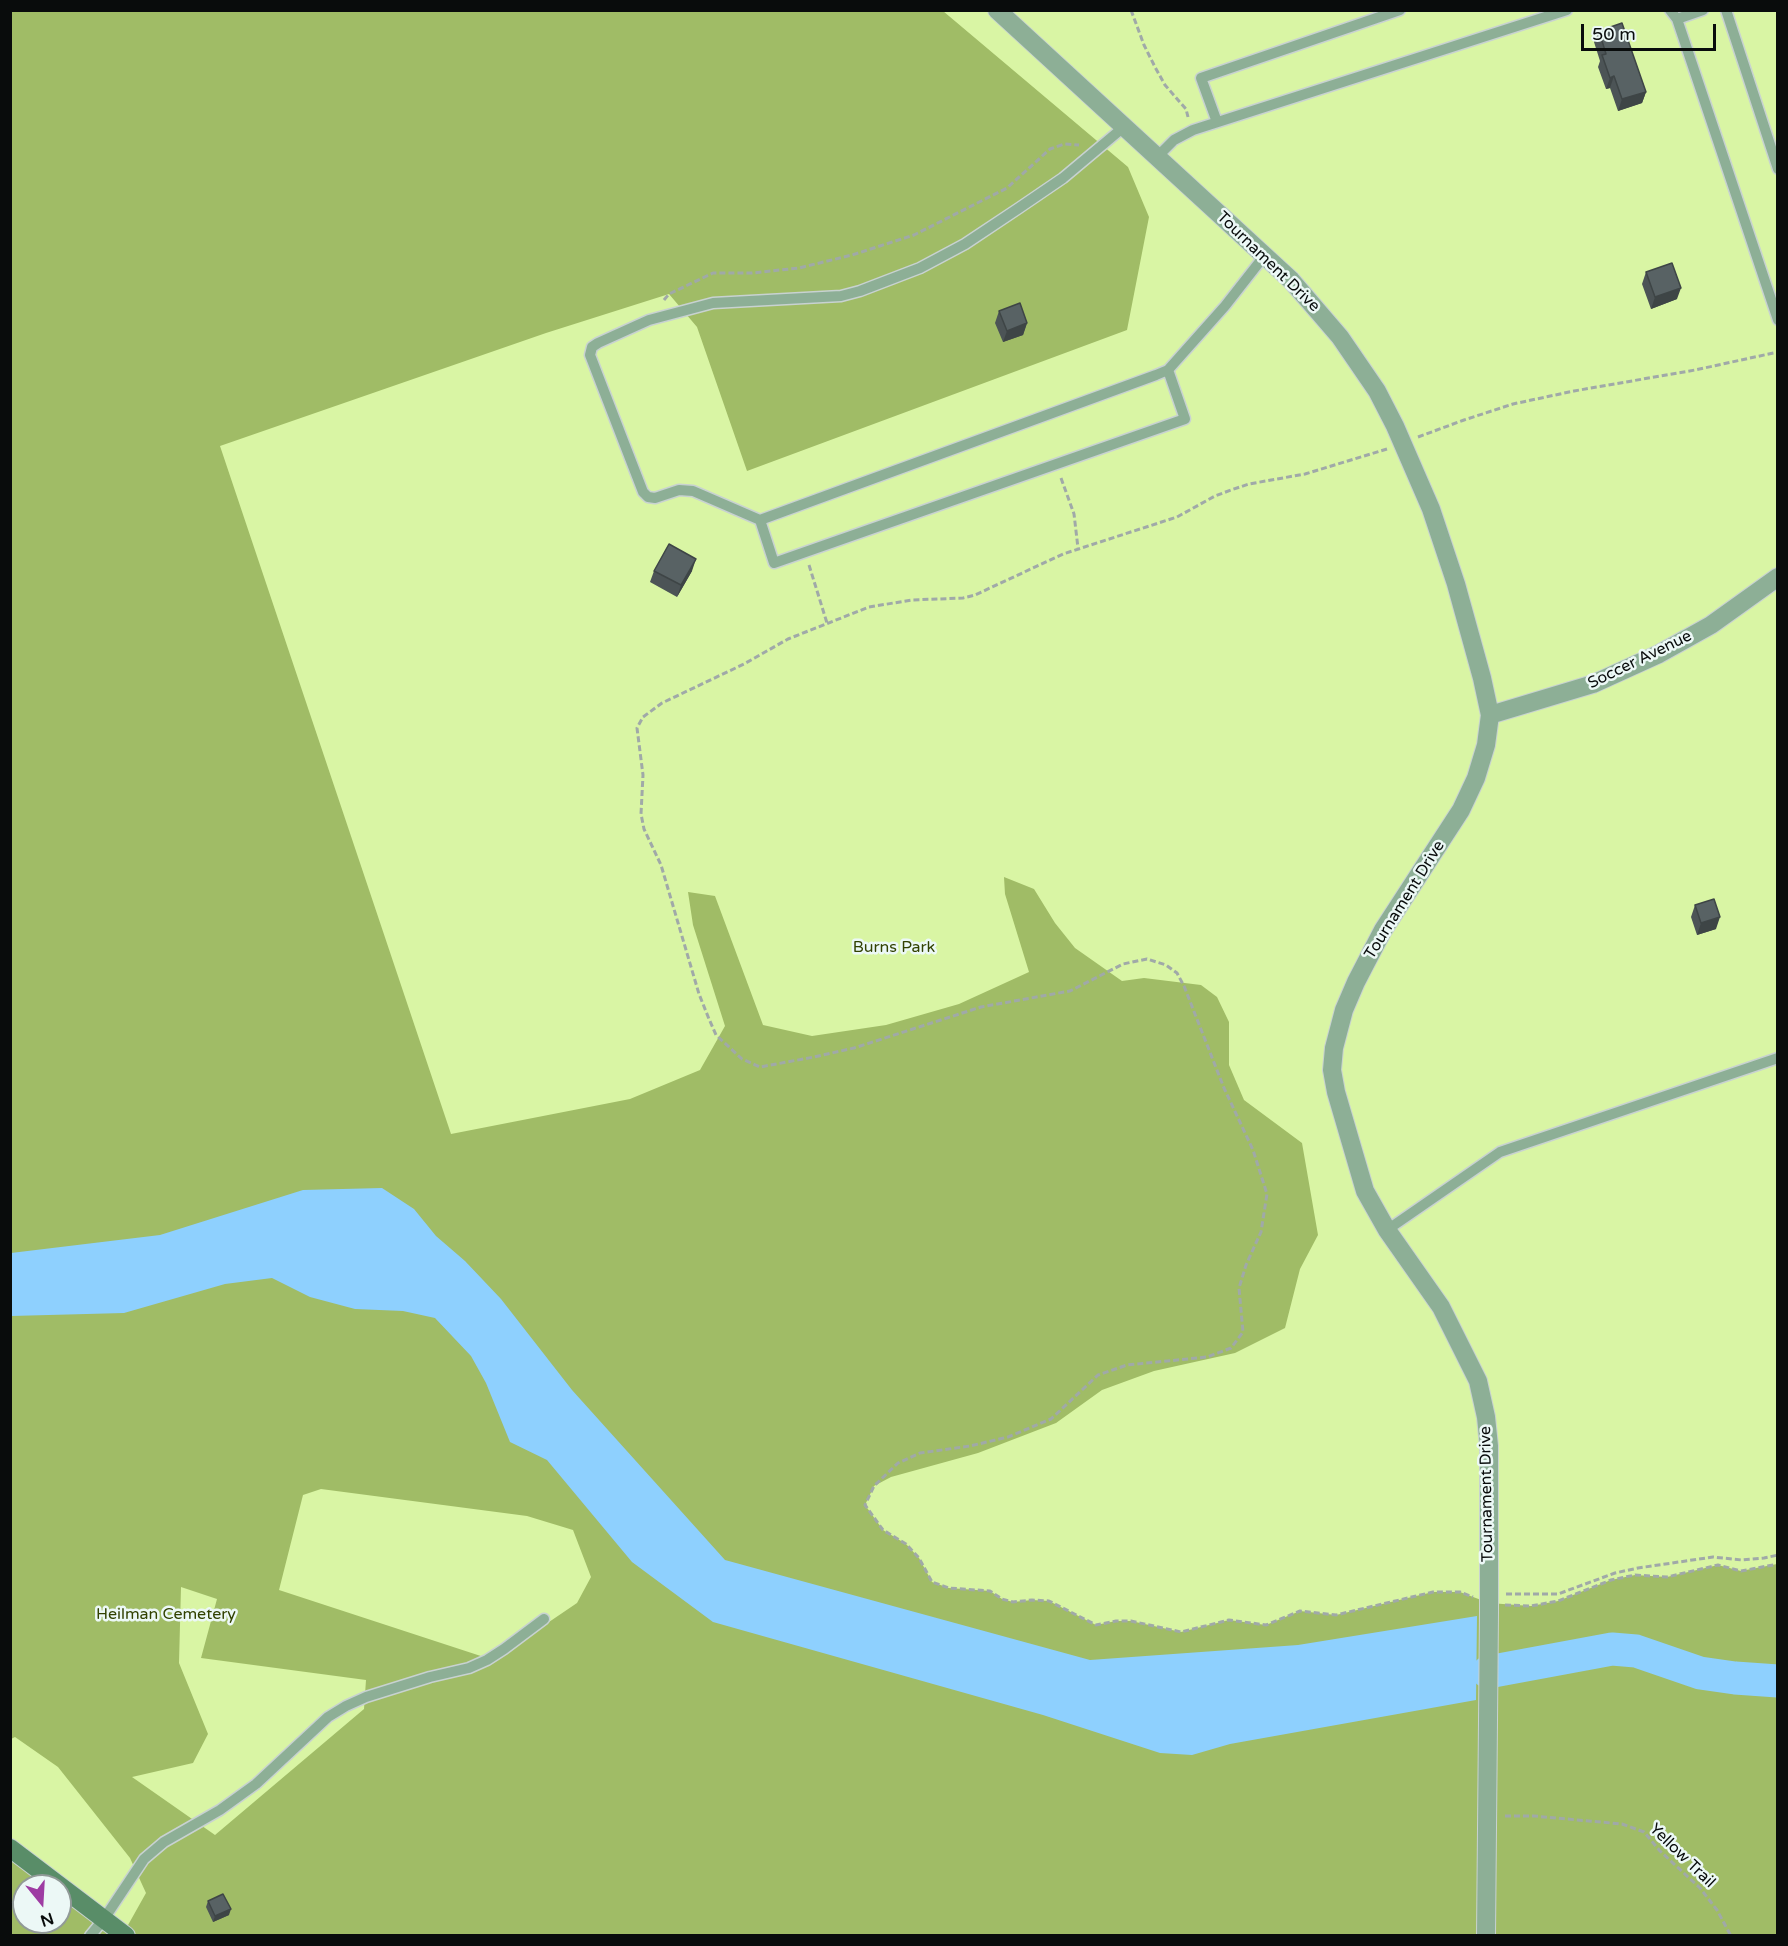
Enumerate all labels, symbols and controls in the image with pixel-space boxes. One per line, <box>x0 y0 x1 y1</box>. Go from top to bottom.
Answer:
scale bar <box>1584 12 1719 50</box>
text: 50 m <box>1592 23 1636 45</box>
street label: Tournament Drive <box>1212 208 1324 316</box>
street label: Soccer Avenue <box>1585 627 1695 693</box>
street label: Tournament Drive <box>1361 837 1449 963</box>
park label: Burns Park <box>853 938 935 958</box>
street label: Tournament Drive <box>1476 1426 1498 1562</box>
park label: Heilman Cemetery <box>96 1605 236 1625</box>
street label: Yellow Trail <box>1645 1820 1719 1892</box>
north arrow <box>12 1874 72 1934</box>
text: N <box>38 1908 56 1931</box>

